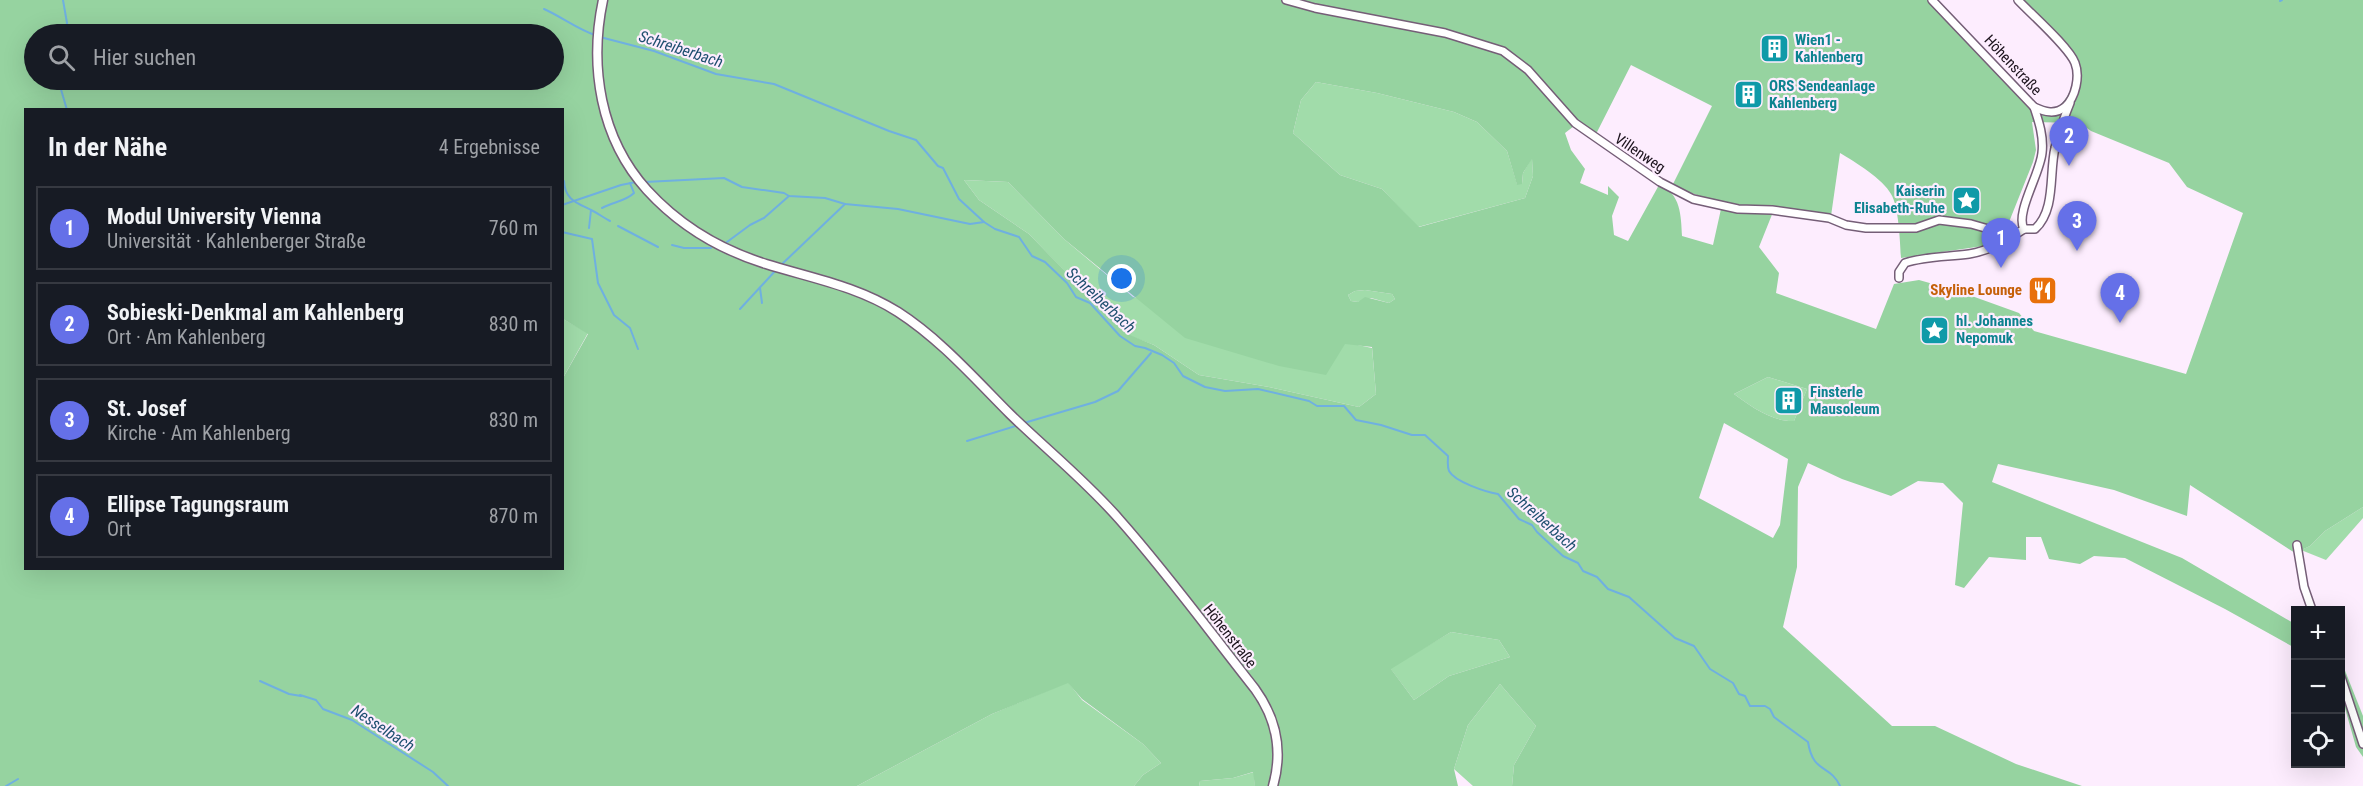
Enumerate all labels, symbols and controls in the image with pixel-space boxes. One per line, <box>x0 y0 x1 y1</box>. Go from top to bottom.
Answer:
search box <box>24 24 564 90</box>
water label: Schreiberbach <box>636 26 726 72</box>
place label: Wien1 - Kahlenberg <box>1795 31 1863 66</box>
street label: Höhenstraße <box>1981 31 2045 99</box>
building icon: Wien1 - Kahlenberg <box>1758 33 1790 65</box>
icon: search <box>45 41 78 74</box>
text: Hier suchen <box>93 45 196 70</box>
place label: ORS Sendeanlage Kahlenberg <box>1769 77 1875 112</box>
building icon: ORS Sendeanlage Kahlenberg <box>1732 79 1764 111</box>
pin: 2 <box>2050 116 2088 166</box>
street label: Villenweg <box>1611 130 1669 176</box>
text: In der Nähe <box>48 132 167 162</box>
text: 4 Ergebnisse <box>439 135 540 159</box>
place label: Kaiserin Elisabeth-Ruhe <box>1854 182 1945 217</box>
place icon: Kaiserin Elisabeth-Ruhe <box>1950 184 1982 216</box>
pin: 3 <box>2058 202 2096 251</box>
text: Modul University Vienna <box>107 204 321 229</box>
text: 1 <box>64 216 75 240</box>
text: 760 m <box>489 216 538 240</box>
pin: 1 <box>1982 218 2020 268</box>
text: Universität · Kahlenberger Straße <box>107 229 366 253</box>
water label: Schreiberbach <box>1063 263 1139 337</box>
your location <box>1107 264 1136 293</box>
restaurant icon: Skyline Lounge <box>2027 274 2059 306</box>
pin: 4 <box>2100 274 2140 323</box>
place label: Skyline Lounge <box>1930 281 2022 299</box>
text: Sobieski-Denkmal am Kahlenberg <box>107 300 404 325</box>
text: 2 <box>64 312 75 336</box>
text: 830 m <box>489 312 538 336</box>
place label: hl. Johannes Nepomuk <box>1956 312 2033 347</box>
place icon: hl. Johannes Nepomuk <box>1919 314 1951 346</box>
text: Ort · Am Kahlenberg <box>107 325 266 349</box>
place label: Finsterle Mausoleum <box>1810 383 1880 418</box>
building icon: Finsterle Mausoleum <box>1773 385 1805 417</box>
text: St. Josef <box>107 396 187 421</box>
text: 3 <box>64 408 75 432</box>
text: 830 m <box>489 408 538 432</box>
text: Kirche · Am Kahlenberg <box>107 421 291 445</box>
water label: Schreiberbach <box>1503 483 1581 555</box>
text: Ellipse Tagungsraum <box>107 492 289 517</box>
text: 4 <box>64 504 75 528</box>
text: 870 m <box>489 504 538 528</box>
text: Ort <box>107 517 132 541</box>
street label: Höhenstraße <box>1200 601 1260 671</box>
map controls <box>2291 606 2345 768</box>
button: + <box>2291 606 2345 660</box>
button: − <box>2291 660 2345 714</box>
water label: Nesselbach <box>348 701 418 755</box>
button: locate <box>2291 714 2345 768</box>

